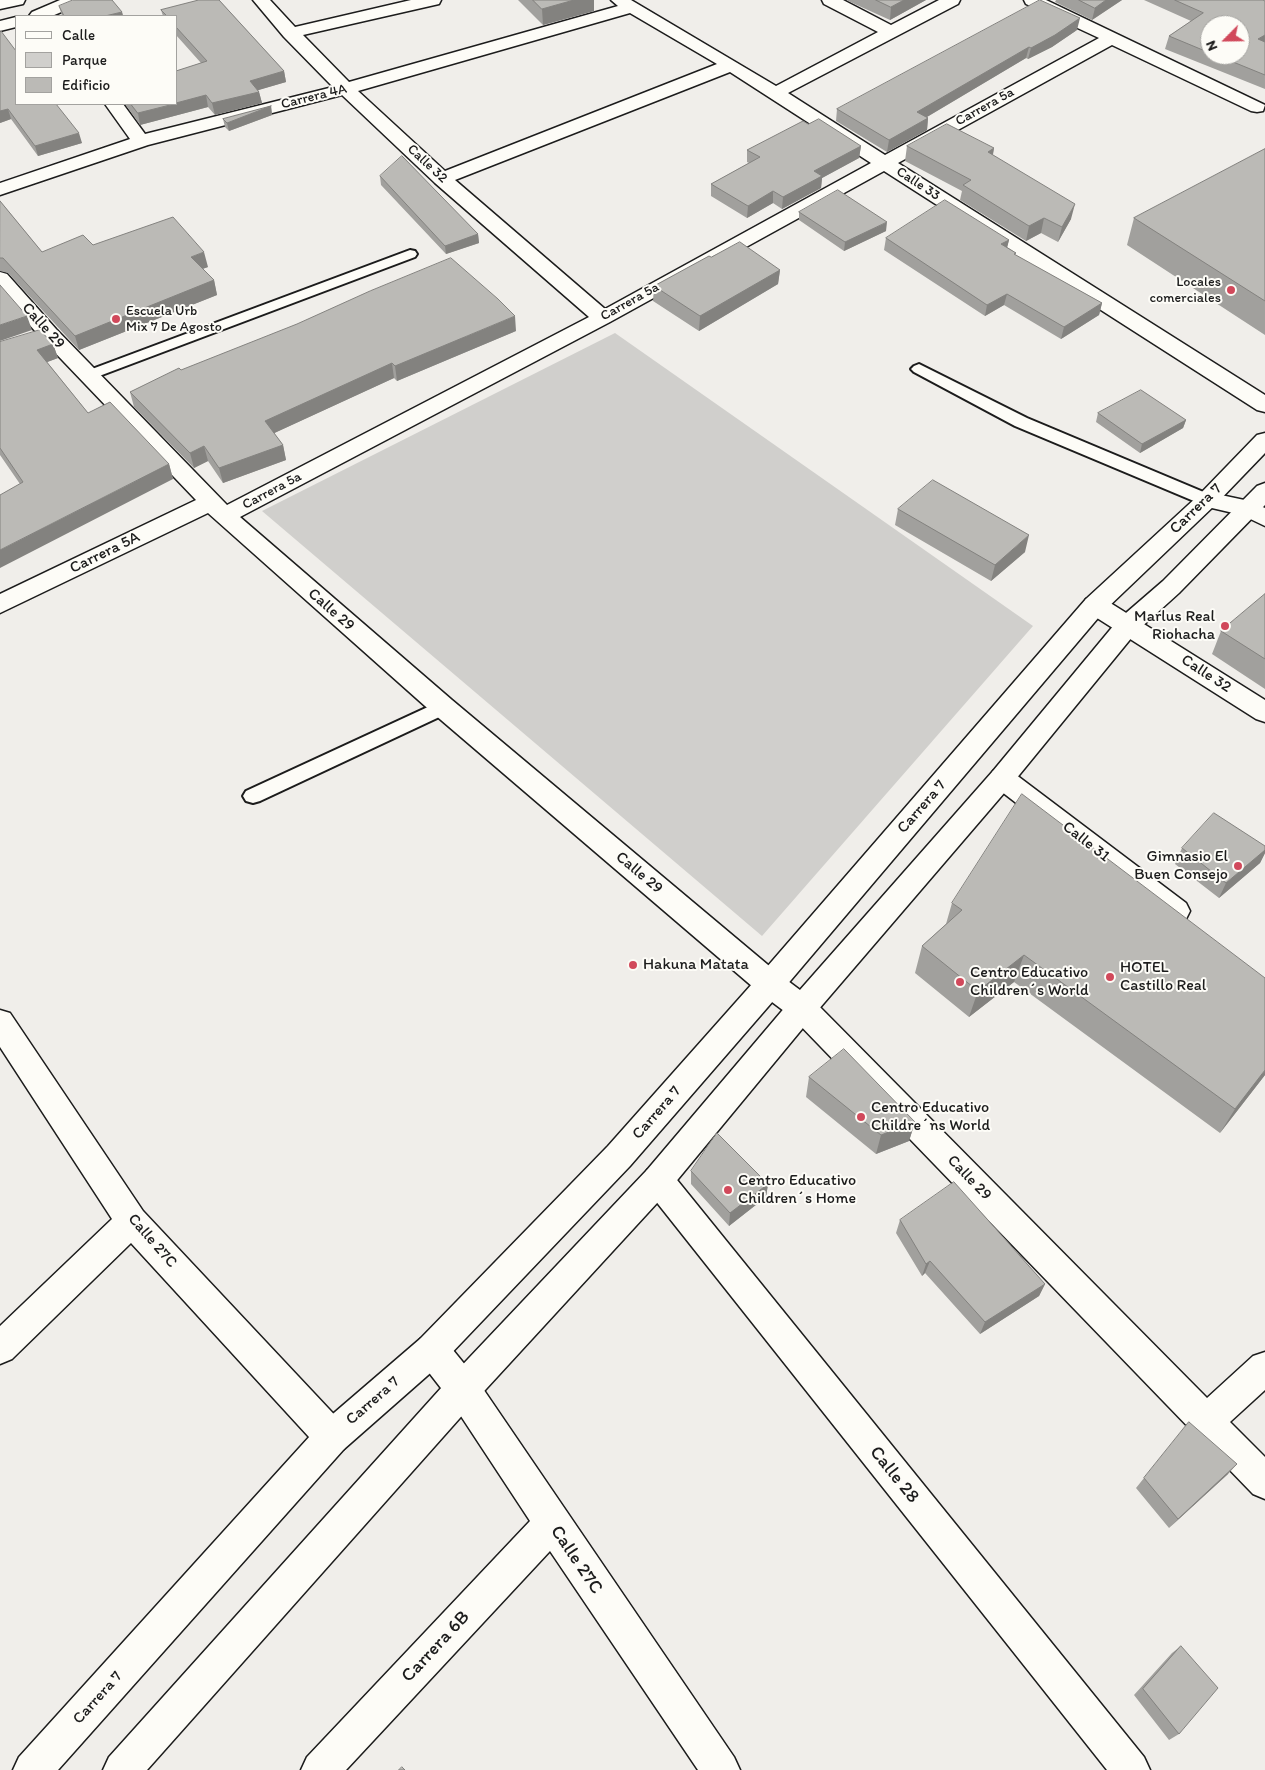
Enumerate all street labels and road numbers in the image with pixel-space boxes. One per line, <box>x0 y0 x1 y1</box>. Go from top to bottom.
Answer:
street label: Carrera 4A <box>279 81 349 113</box>
street label: Carrera 5a <box>953 84 1017 130</box>
street label: Calle 32 <box>403 141 451 187</box>
street label: Calle 33 <box>893 164 943 204</box>
street label: Carrera 5a <box>598 279 662 325</box>
street label: Calle 29 <box>17 299 69 353</box>
street label: Carrera 5a <box>240 468 304 514</box>
street label: Carrera 7 <box>1166 480 1226 538</box>
street label: Carrera 5A <box>67 528 143 578</box>
street label: Calle 29 <box>304 584 358 636</box>
street label: Calle 32 <box>1177 651 1235 697</box>
street label: Carrera 7 <box>893 776 951 838</box>
street label: Calle 31 <box>1058 817 1114 867</box>
street label: Calle 29 <box>612 848 666 898</box>
street label: Carrera 7 <box>628 1082 686 1144</box>
street label: Calle 29 <box>943 1151 995 1205</box>
street label: Calle 27C <box>123 1210 181 1272</box>
street label: Carrera 7 <box>342 1372 404 1430</box>
street label: Calle 28 <box>864 1442 924 1508</box>
street label: Calle 27C <box>545 1521 607 1599</box>
street label: Carrera 6B <box>397 1606 475 1688</box>
street label: Carrera 7 <box>69 1667 127 1729</box>

